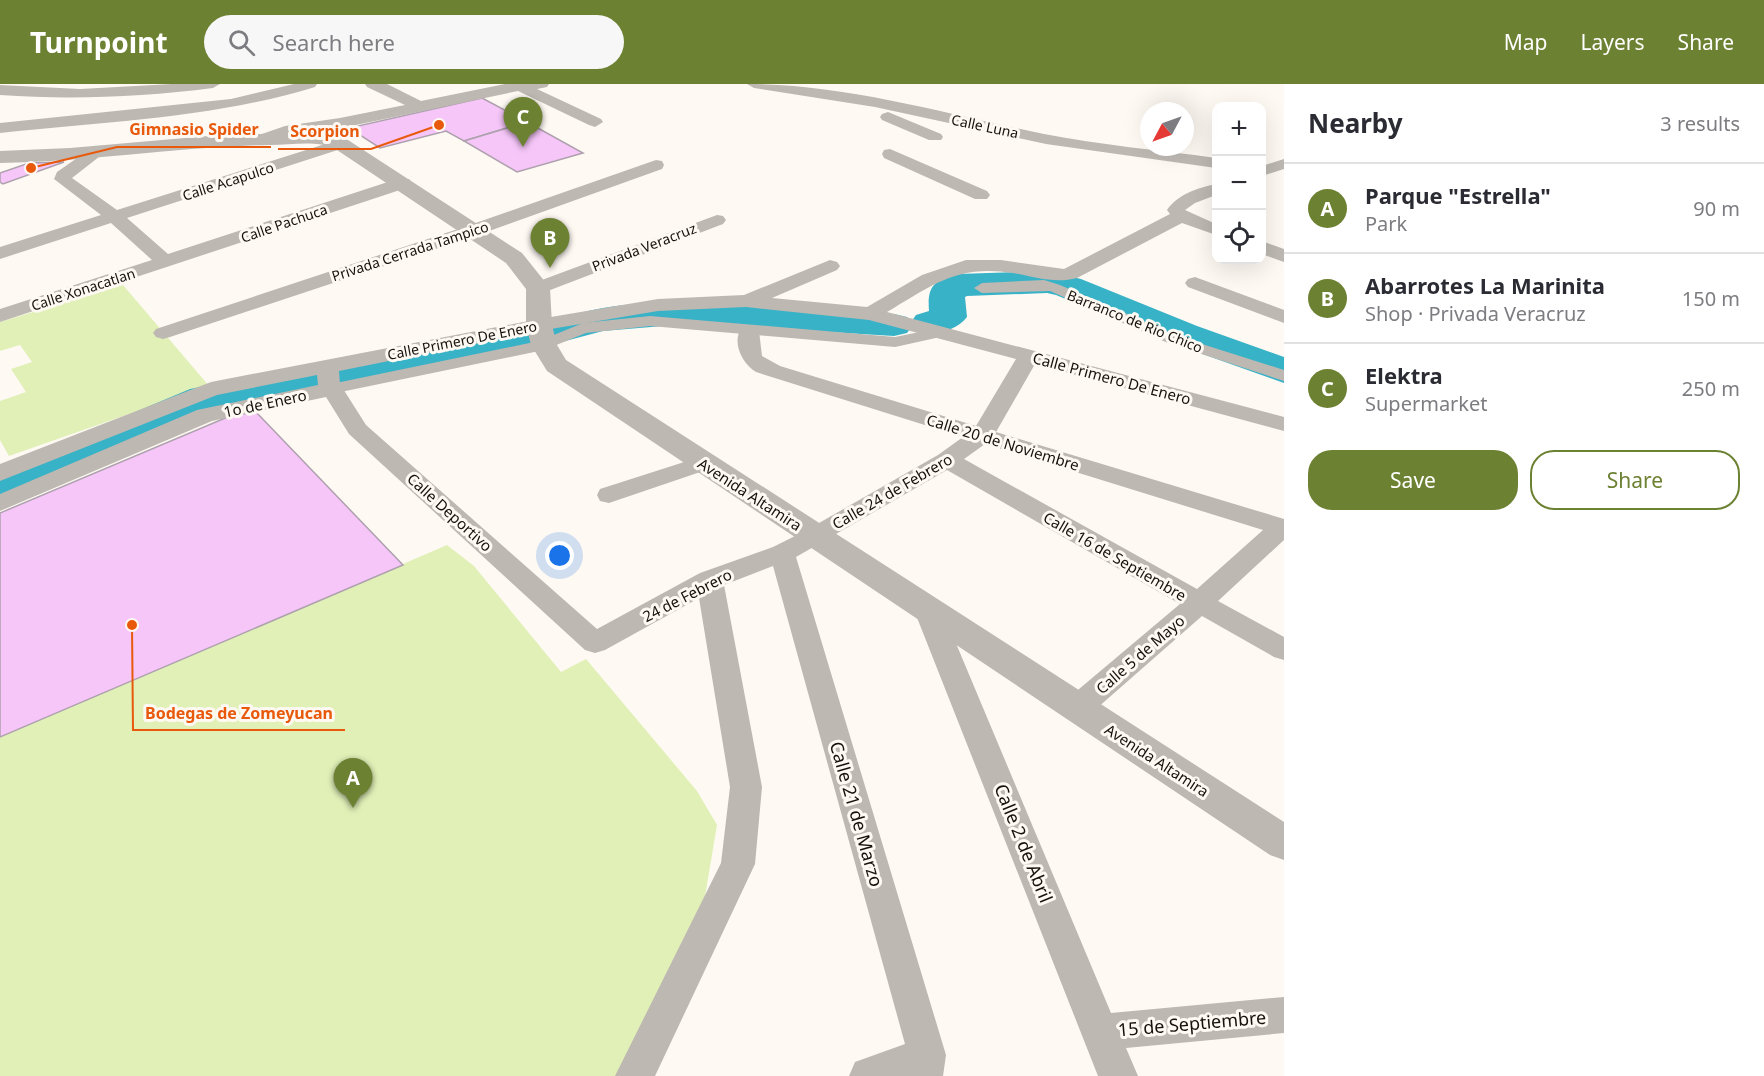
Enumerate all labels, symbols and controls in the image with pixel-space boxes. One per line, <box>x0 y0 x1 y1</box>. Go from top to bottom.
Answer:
search box <box>204 15 624 69</box>
text: Turnpoint <box>30 23 168 61</box>
icon: search <box>225 26 258 59</box>
text: Search here <box>273 27 395 57</box>
text: Map <box>1504 28 1548 56</box>
text: Layers <box>1581 28 1645 56</box>
text: Share <box>1678 28 1734 56</box>
pin: C <box>504 98 542 147</box>
north arrow <box>1140 102 1194 156</box>
map controls <box>1212 102 1266 264</box>
button: + <box>1212 102 1266 156</box>
text: Nearby <box>1308 105 1403 141</box>
street label: Calle Luna <box>950 110 1020 142</box>
text: 3 results <box>1660 110 1740 137</box>
callout: Gimnasio Spider <box>117 113 271 147</box>
callout: Scorpion <box>278 115 371 149</box>
text: Gimnasio Spider <box>129 118 259 140</box>
text: Scorpion <box>290 120 360 142</box>
button: − <box>1212 156 1266 210</box>
street label: Calle Acapulco <box>180 157 276 205</box>
text: Parque "Estrella" <box>1365 180 1551 210</box>
text: A <box>1321 195 1334 222</box>
text: 90 m <box>1693 195 1740 222</box>
street label: Calle Pachuca <box>238 199 330 247</box>
button: locate <box>1212 210 1266 264</box>
text: Park <box>1365 210 1407 237</box>
street label: Privada Cerrada Tampico <box>329 217 491 285</box>
pin: B <box>530 218 570 268</box>
street label: Privada Veracruz <box>589 218 699 276</box>
street label: Calle Xonacatlan <box>29 263 137 315</box>
text: Abarrotes La Marinita <box>1365 270 1605 300</box>
street label: Barranco de Rio Chico <box>1064 285 1206 357</box>
text: B <box>1321 285 1334 312</box>
text: 150 m <box>1682 285 1740 312</box>
text: Shop · Privada Veracruz <box>1365 300 1586 327</box>
street label: Calle Primero De Enero <box>386 316 538 364</box>
street label: Calle Primero De Enero <box>1031 347 1193 409</box>
text: Elektra <box>1365 360 1443 390</box>
text: C <box>1321 375 1334 402</box>
text: 250 m <box>1682 375 1740 402</box>
street label: 1o de Enero <box>222 384 308 422</box>
text: Supermarket <box>1365 390 1488 417</box>
street label: Calle 20 de Noviembre <box>924 409 1082 475</box>
street label: Calle 24 de Febrero <box>828 448 956 534</box>
button: Save <box>1308 450 1518 510</box>
button: Share <box>1530 450 1740 510</box>
street label: Avenida Altamira <box>694 453 806 535</box>
street label: Calle Deportivo <box>403 468 497 556</box>
street label: Calle 16 de Septiembre <box>1040 507 1190 605</box>
your location <box>545 541 574 570</box>
street label: 24 de Febrero <box>639 564 735 626</box>
street label: Calle 5 de Mayo <box>1092 610 1188 698</box>
callout: Bodegas de Zomeyucan <box>133 696 345 730</box>
text: Bodegas de Zomeyucan <box>145 702 333 724</box>
street label: Avenida Altamira <box>1101 719 1213 801</box>
street label: Calle 21 de Marzo <box>825 739 889 889</box>
pin: A <box>334 758 372 808</box>
street label: Calle 2 de Abril <box>989 780 1059 906</box>
street label: 15 de Septiembre <box>1117 1005 1267 1041</box>

